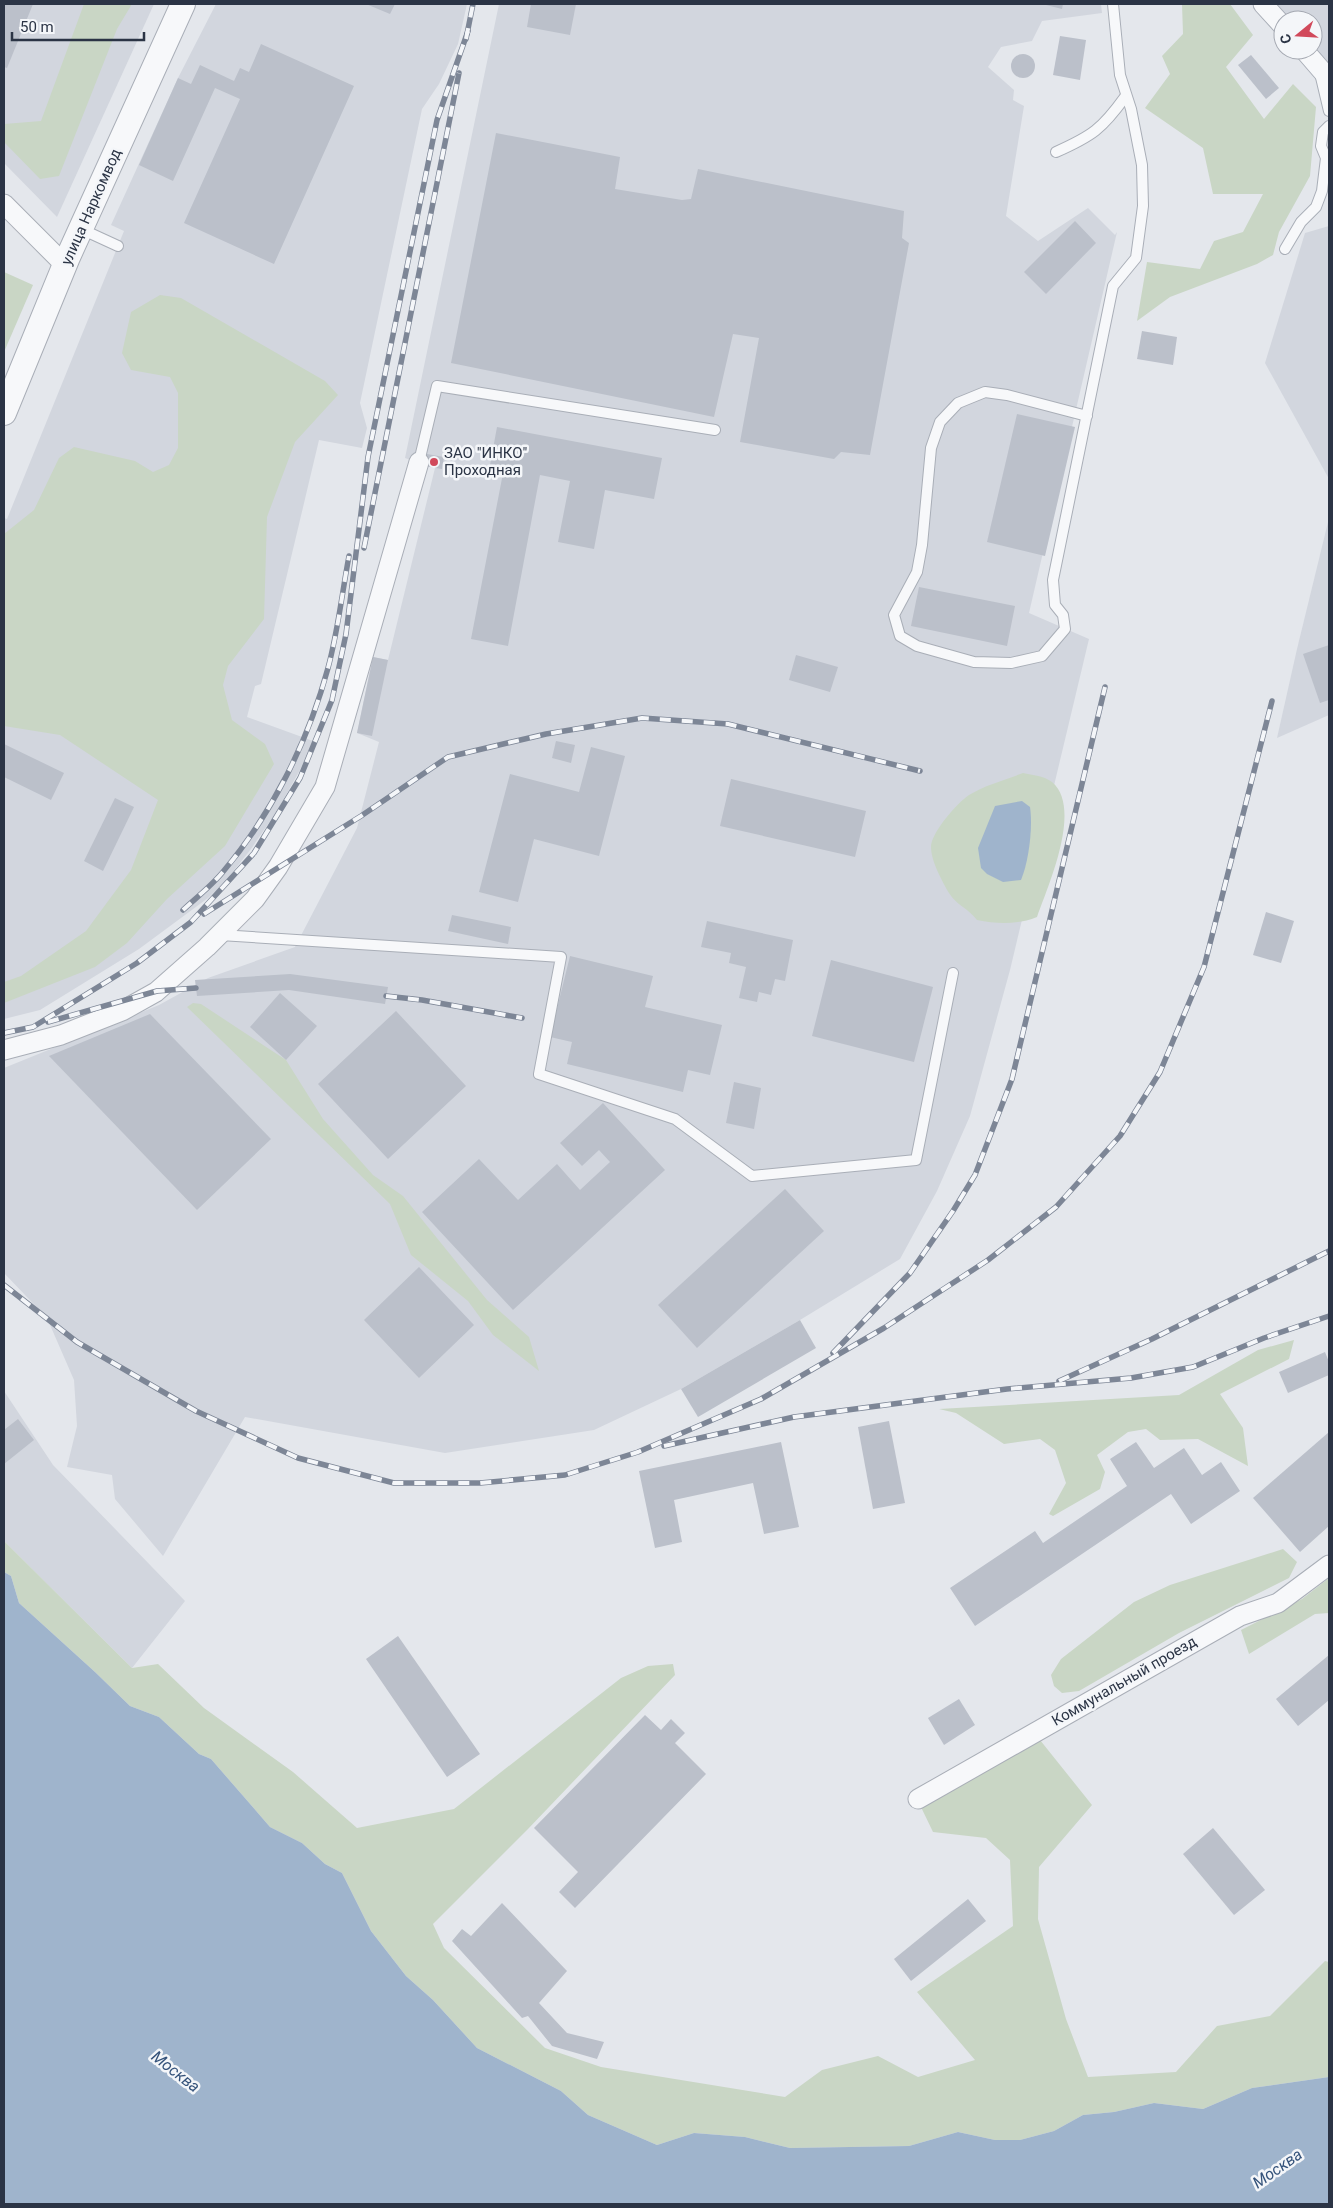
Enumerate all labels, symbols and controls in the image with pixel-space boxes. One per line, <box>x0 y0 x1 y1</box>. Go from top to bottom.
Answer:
scale bar <box>12 10 145 42</box>
north arrow <box>1273 10 1323 60</box>
text: 50 m <box>20 18 54 36</box>
text: С <box>1277 32 1295 46</box>
street label: улица Наркомвод <box>57 146 125 268</box>
place label: ЗАО "ИНКО" Проходная <box>444 444 528 479</box>
marker: ЗАО "ИНКО" Проходная <box>428 456 440 468</box>
street label: Коммунальный проезд <box>1049 1632 1199 1730</box>
water label: Москва <box>148 2047 204 2096</box>
water label: Москва <box>1249 2145 1306 2192</box>

